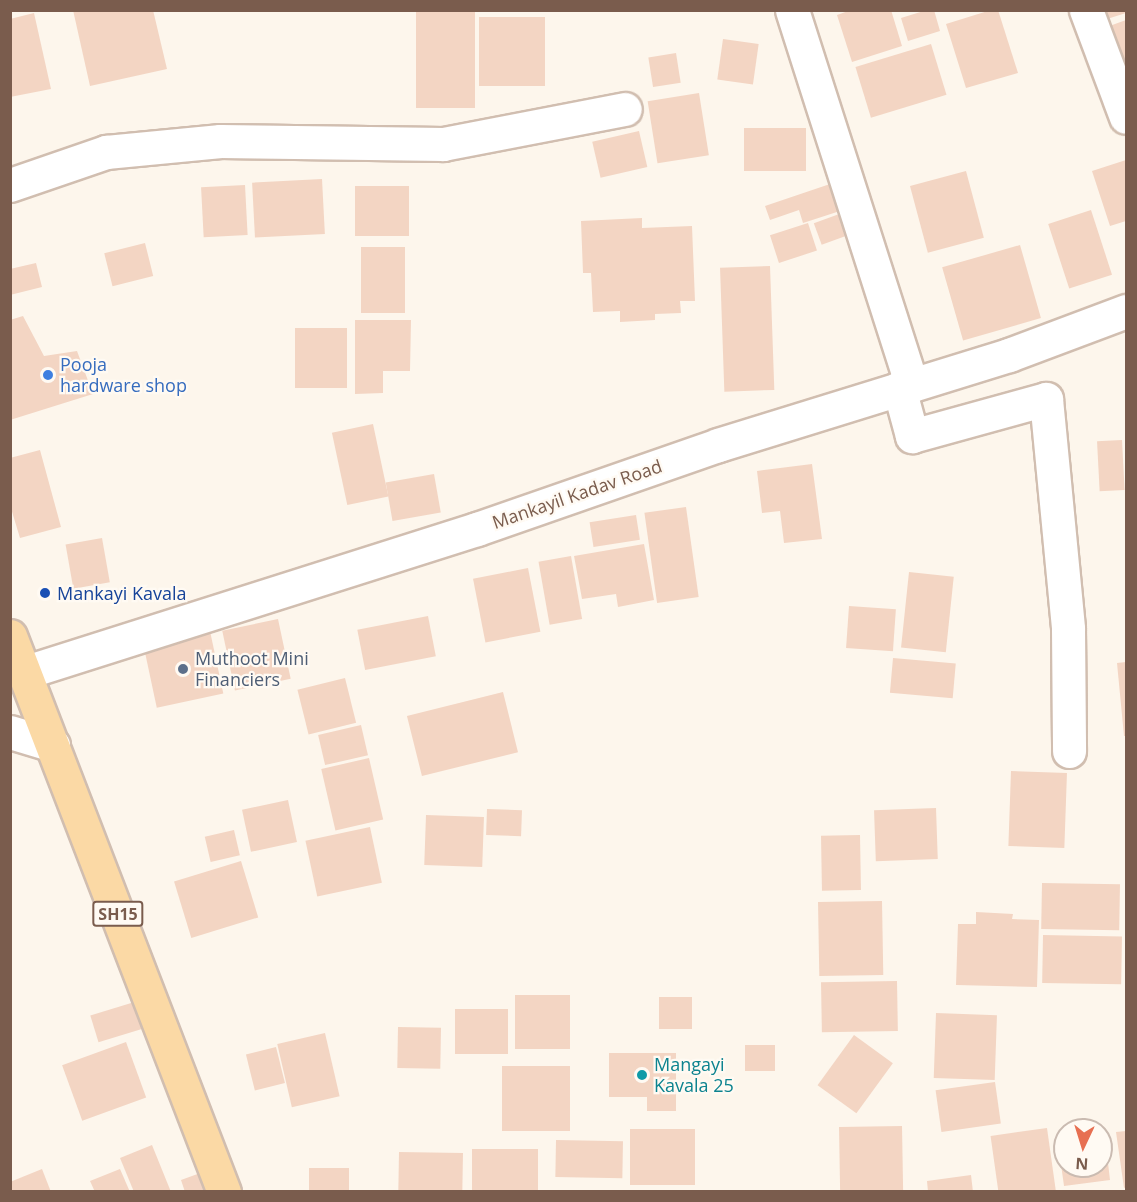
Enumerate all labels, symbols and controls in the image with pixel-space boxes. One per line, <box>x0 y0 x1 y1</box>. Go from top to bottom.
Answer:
place label: Pooja hardware shop <box>60 354 187 397</box>
marker: Pooja hardware shop <box>41 368 55 382</box>
street label: Mankayil Kadav Road <box>489 455 665 533</box>
place label: Mankayi Kavala <box>57 582 186 604</box>
marker: Mankayi Kavala <box>38 586 52 600</box>
place label: Muthoot Mini Financiers <box>195 648 309 690</box>
marker: Muthoot Mini Financiers <box>176 662 190 676</box>
road number: SH15 <box>91 901 145 927</box>
place label: Mangayi Kavala 25 <box>654 1054 734 1096</box>
marker: Mangayi Kavala 25 <box>635 1068 649 1082</box>
north arrow <box>1053 1118 1113 1178</box>
text: N <box>1075 1153 1089 1175</box>

